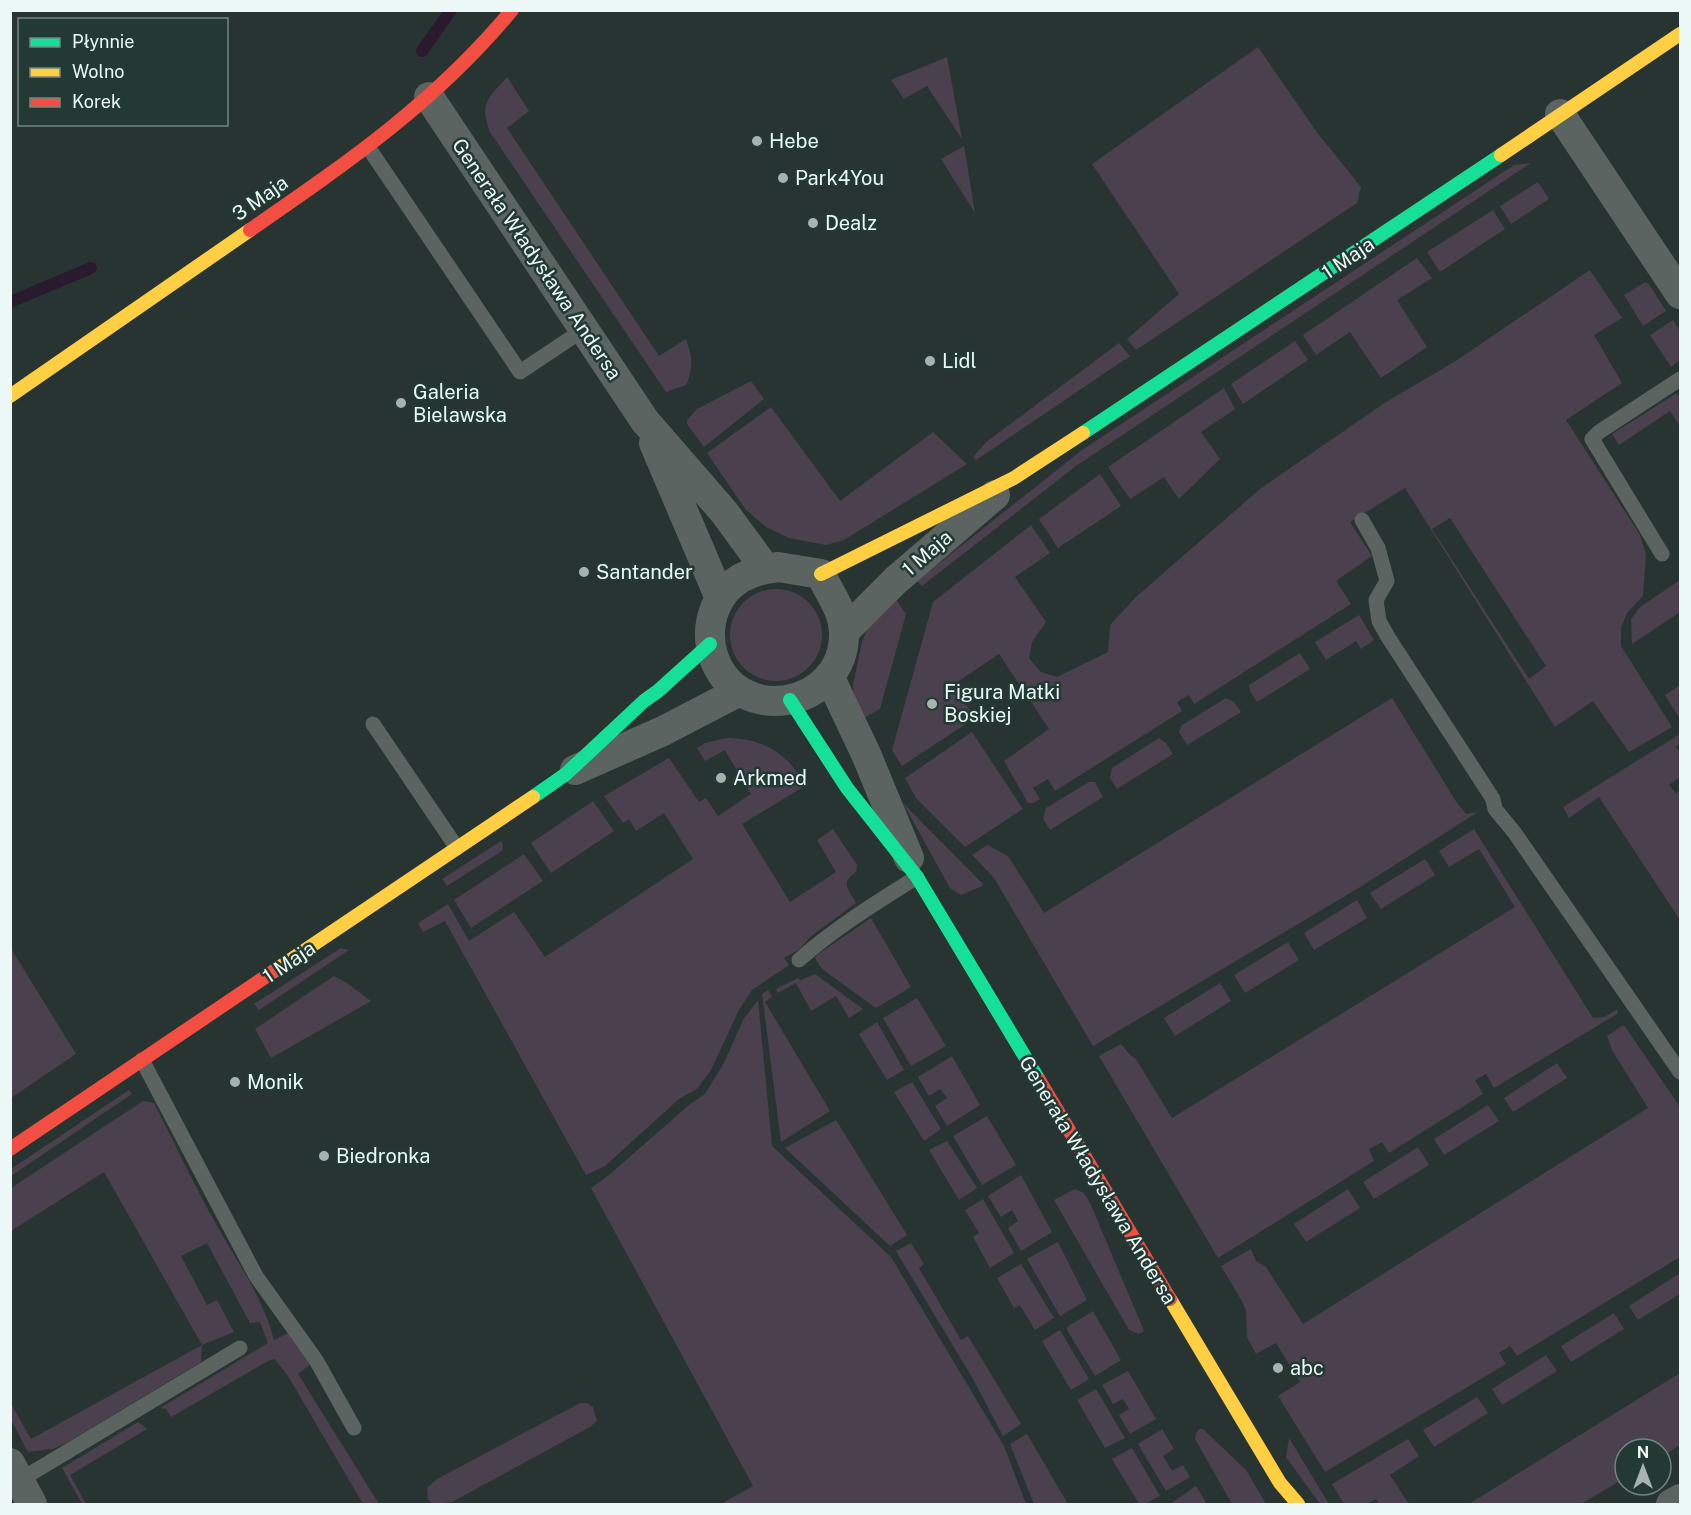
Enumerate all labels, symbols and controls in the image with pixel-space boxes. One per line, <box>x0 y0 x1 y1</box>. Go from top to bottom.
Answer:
legend <box>18 18 228 126</box>
text: Płynnie <box>72 31 135 52</box>
text: Wolno <box>72 61 124 82</box>
text: Korek <box>72 91 121 112</box>
place label: Hebe <box>769 129 819 153</box>
street label: Generała Władysława Andersa <box>447 134 627 384</box>
marker: Hebe <box>750 134 764 148</box>
place label: Park4You <box>795 166 884 190</box>
street label: 3 Maja <box>228 170 292 226</box>
marker: Park4You <box>776 171 790 185</box>
place label: Dealz <box>825 211 877 235</box>
marker: Dealz <box>806 216 820 230</box>
street label: 1 Maja <box>1317 232 1379 284</box>
place label: Lidl <box>942 349 977 373</box>
marker: Lidl <box>923 354 937 368</box>
place label: Galeria Bielawska <box>413 380 507 427</box>
marker: Galeria Bielawska <box>394 396 408 410</box>
street label: 1 Maja <box>897 525 957 581</box>
place label: Santander <box>596 560 693 584</box>
marker: Santander <box>577 565 591 579</box>
place label: Figura Matki Boskiej <box>944 680 1060 727</box>
marker: Figura Matki Boskiej <box>925 697 939 711</box>
place label: Arkmed <box>733 766 807 790</box>
marker: Arkmed <box>714 771 728 785</box>
street label: 1 Maja <box>258 936 320 988</box>
street label: Generała Władysława Andersa <box>1014 1051 1182 1309</box>
place label: Monik <box>247 1070 304 1094</box>
marker: Monik <box>228 1075 242 1089</box>
place label: Biedronka <box>336 1144 430 1168</box>
marker: Biedronka <box>317 1149 331 1163</box>
place label: abc <box>1290 1356 1324 1380</box>
marker: abc <box>1271 1361 1285 1375</box>
north arrow <box>1613 1437 1673 1497</box>
text: N <box>1637 1443 1649 1462</box>

